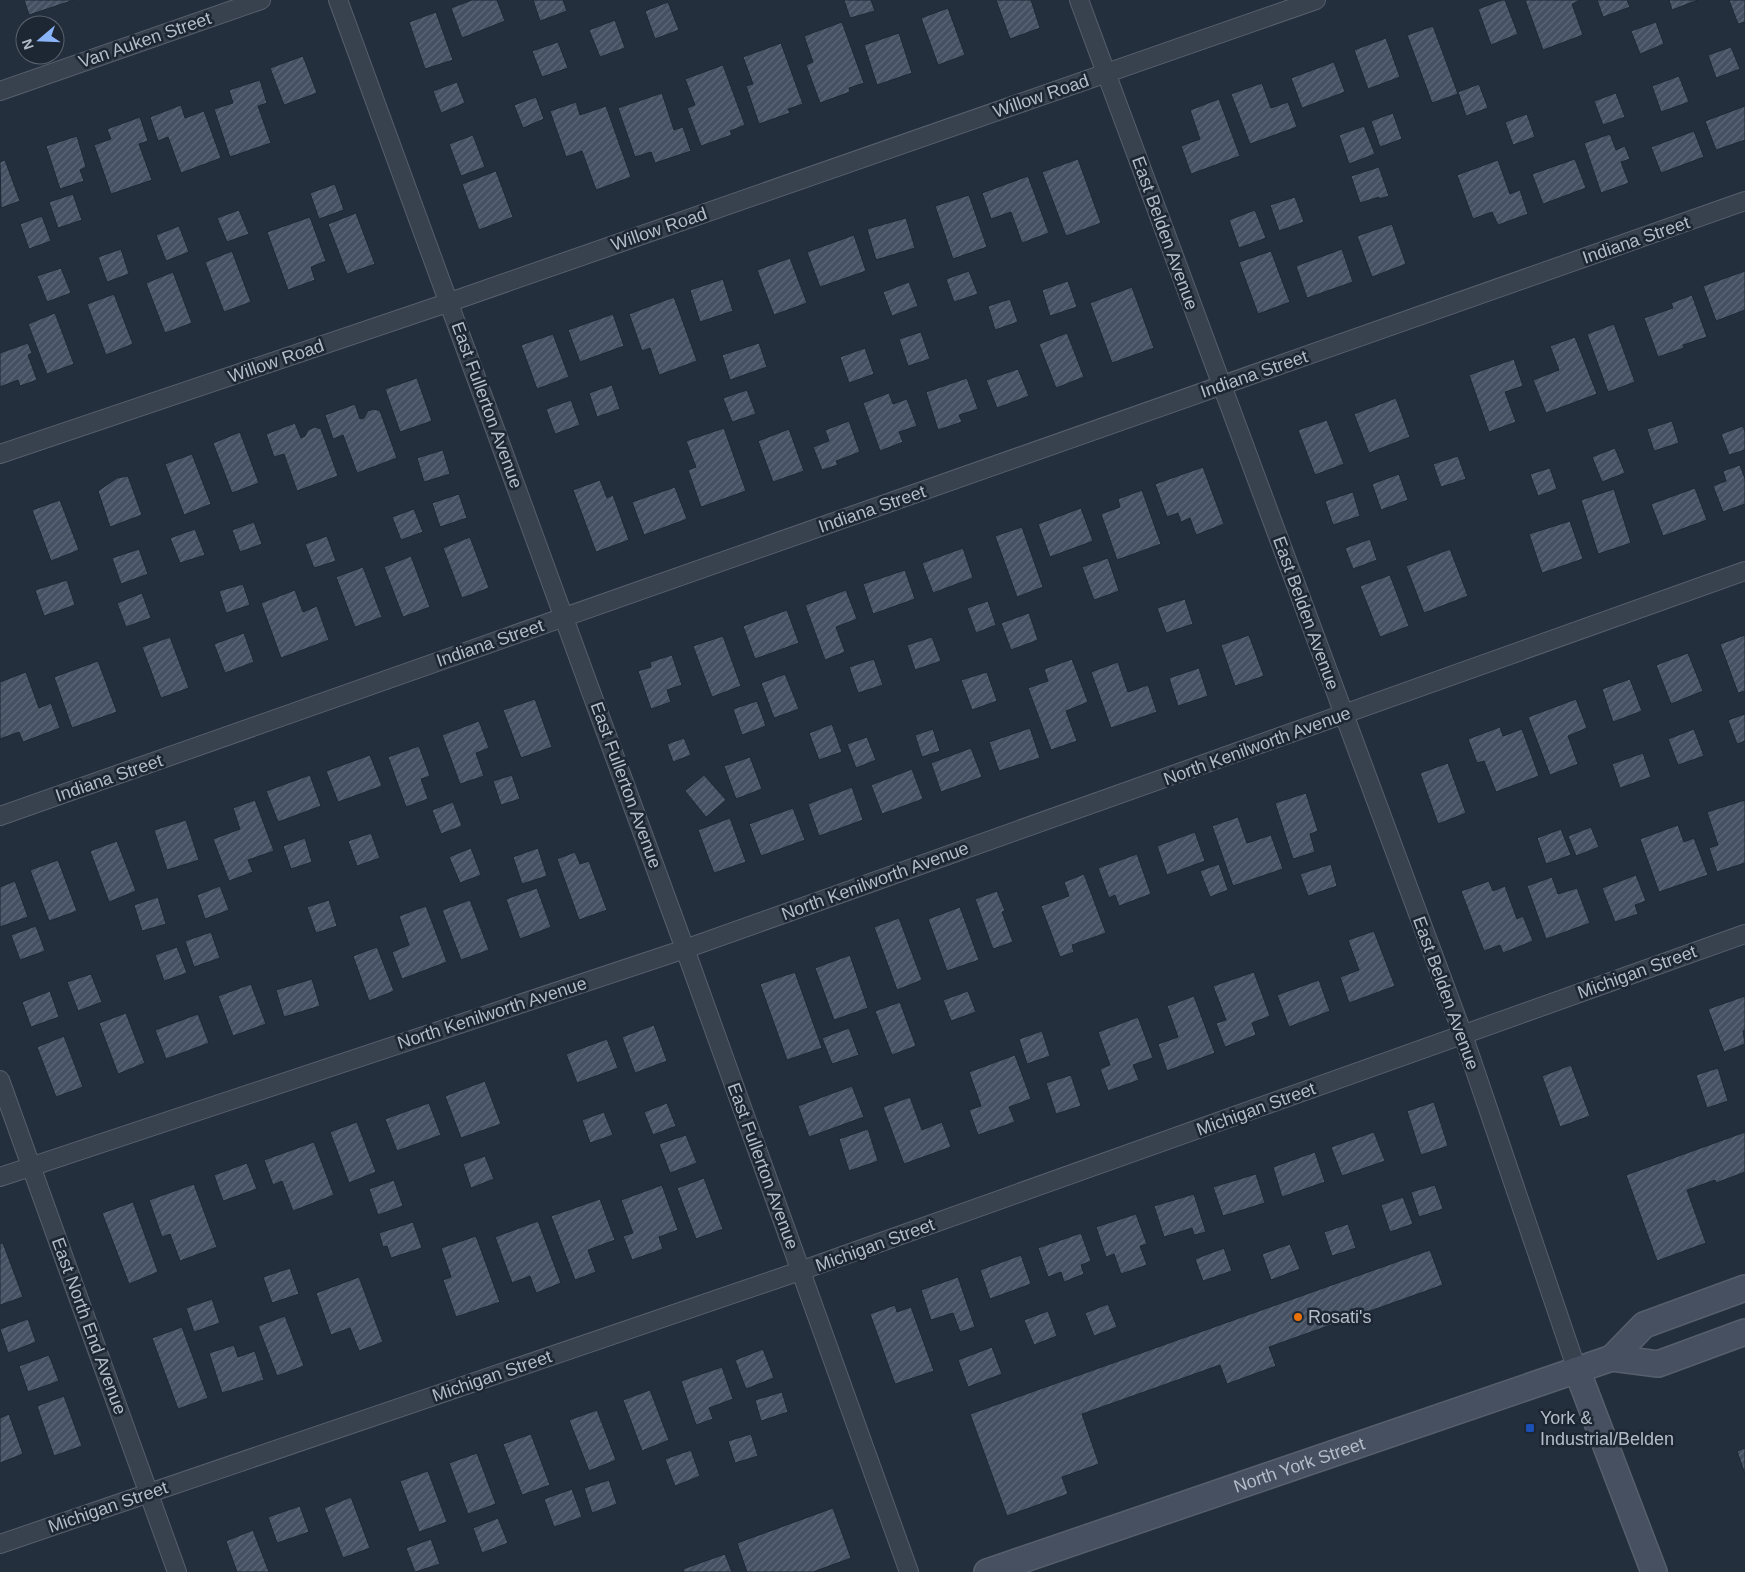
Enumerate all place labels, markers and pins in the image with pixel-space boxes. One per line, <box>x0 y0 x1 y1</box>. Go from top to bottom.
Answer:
place label: Rosati's <box>1308 1307 1371 1327</box>
marker: Rosati's <box>1292 1311 1304 1323</box>
place label: York & Industrial/Belden <box>1540 1408 1674 1449</box>
marker: York & Industrial/Belden <box>1524 1422 1536 1434</box>

